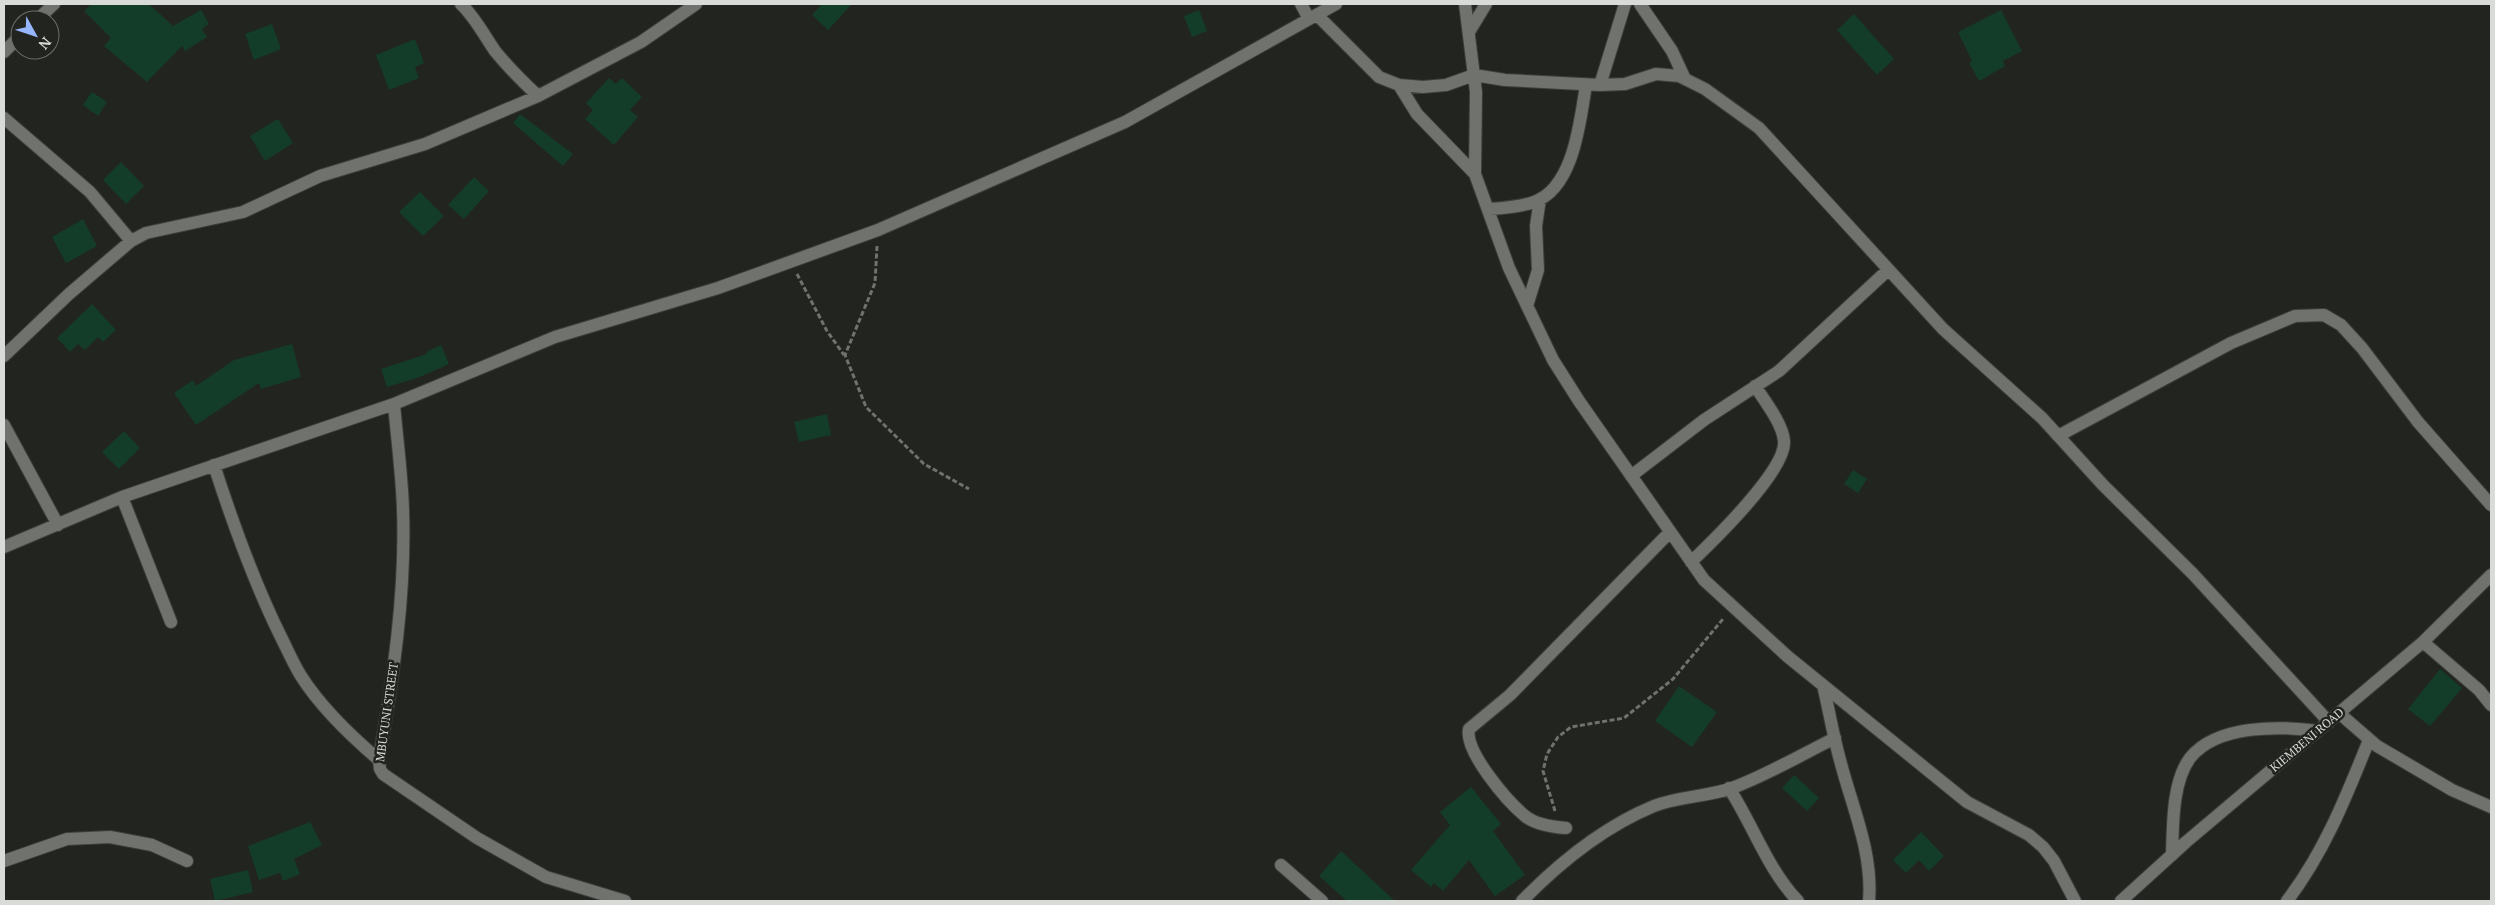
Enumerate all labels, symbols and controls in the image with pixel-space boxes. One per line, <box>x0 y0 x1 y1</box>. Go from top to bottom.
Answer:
north arrow <box>10 10 60 60</box>
text: N <box>34 34 56 54</box>
street label: MBUYUNI STREET <box>372 661 401 763</box>
street label: KIEMBENI ROAD <box>2267 704 2347 775</box>

